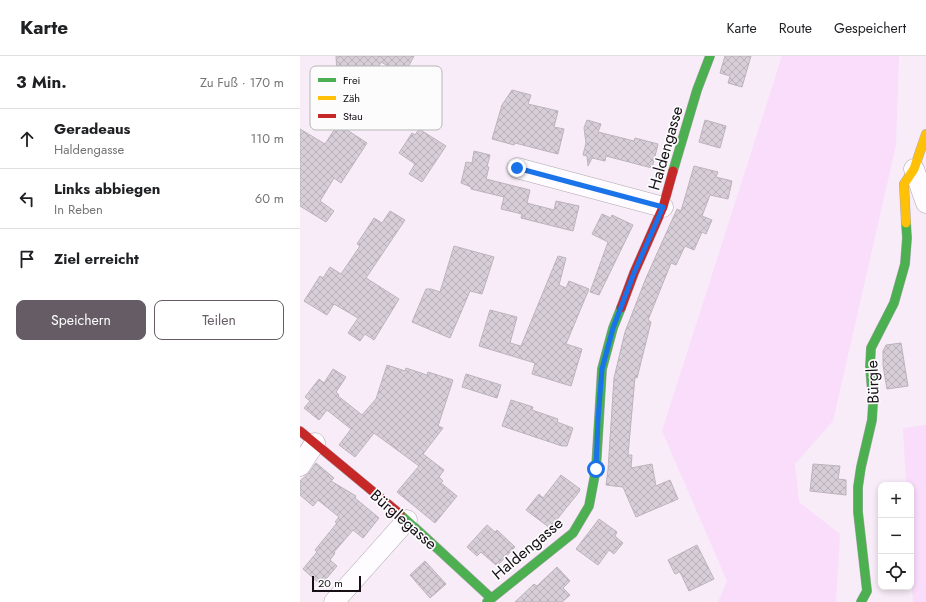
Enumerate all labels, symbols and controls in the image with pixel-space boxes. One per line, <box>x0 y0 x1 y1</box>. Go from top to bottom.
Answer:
text: Karte <box>20 14 68 41</box>
text: Karte <box>727 18 757 38</box>
text: Route <box>779 18 812 38</box>
text: Gespeichert <box>834 18 906 38</box>
legend <box>310 66 442 130</box>
text: 3 Min. <box>16 70 67 94</box>
text: Frei <box>343 72 361 88</box>
text: Zu Fuß · 170 m <box>200 73 284 92</box>
text: Zäh <box>343 90 360 106</box>
street label: Haldengasse <box>643 103 688 193</box>
text: Stau <box>343 108 363 124</box>
text: Geradeaus <box>54 118 130 140</box>
icon: ahead <box>16 128 38 150</box>
text: 110 m <box>250 129 284 148</box>
text: Haldengasse <box>54 140 124 159</box>
route end <box>508 159 526 177</box>
text: Links abbiegen <box>54 178 160 200</box>
icon: left <box>16 188 38 210</box>
text: 60 m <box>255 189 284 208</box>
text: In Reben <box>54 200 103 219</box>
icon: arrive <box>16 248 38 270</box>
text: Ziel erreicht <box>54 248 139 270</box>
button: Speichern <box>16 300 146 340</box>
button: Teilen <box>154 300 284 340</box>
street label: Bürgle <box>860 360 885 404</box>
route start <box>587 460 605 478</box>
map controls <box>878 482 914 590</box>
button: + <box>878 482 914 518</box>
street label: Bürglegasse <box>365 484 442 555</box>
street label: Haldengasse <box>487 512 568 585</box>
button: − <box>878 518 914 554</box>
button: locate <box>878 554 914 590</box>
scale bar <box>312 574 361 593</box>
text: 20 m <box>318 575 343 591</box>

